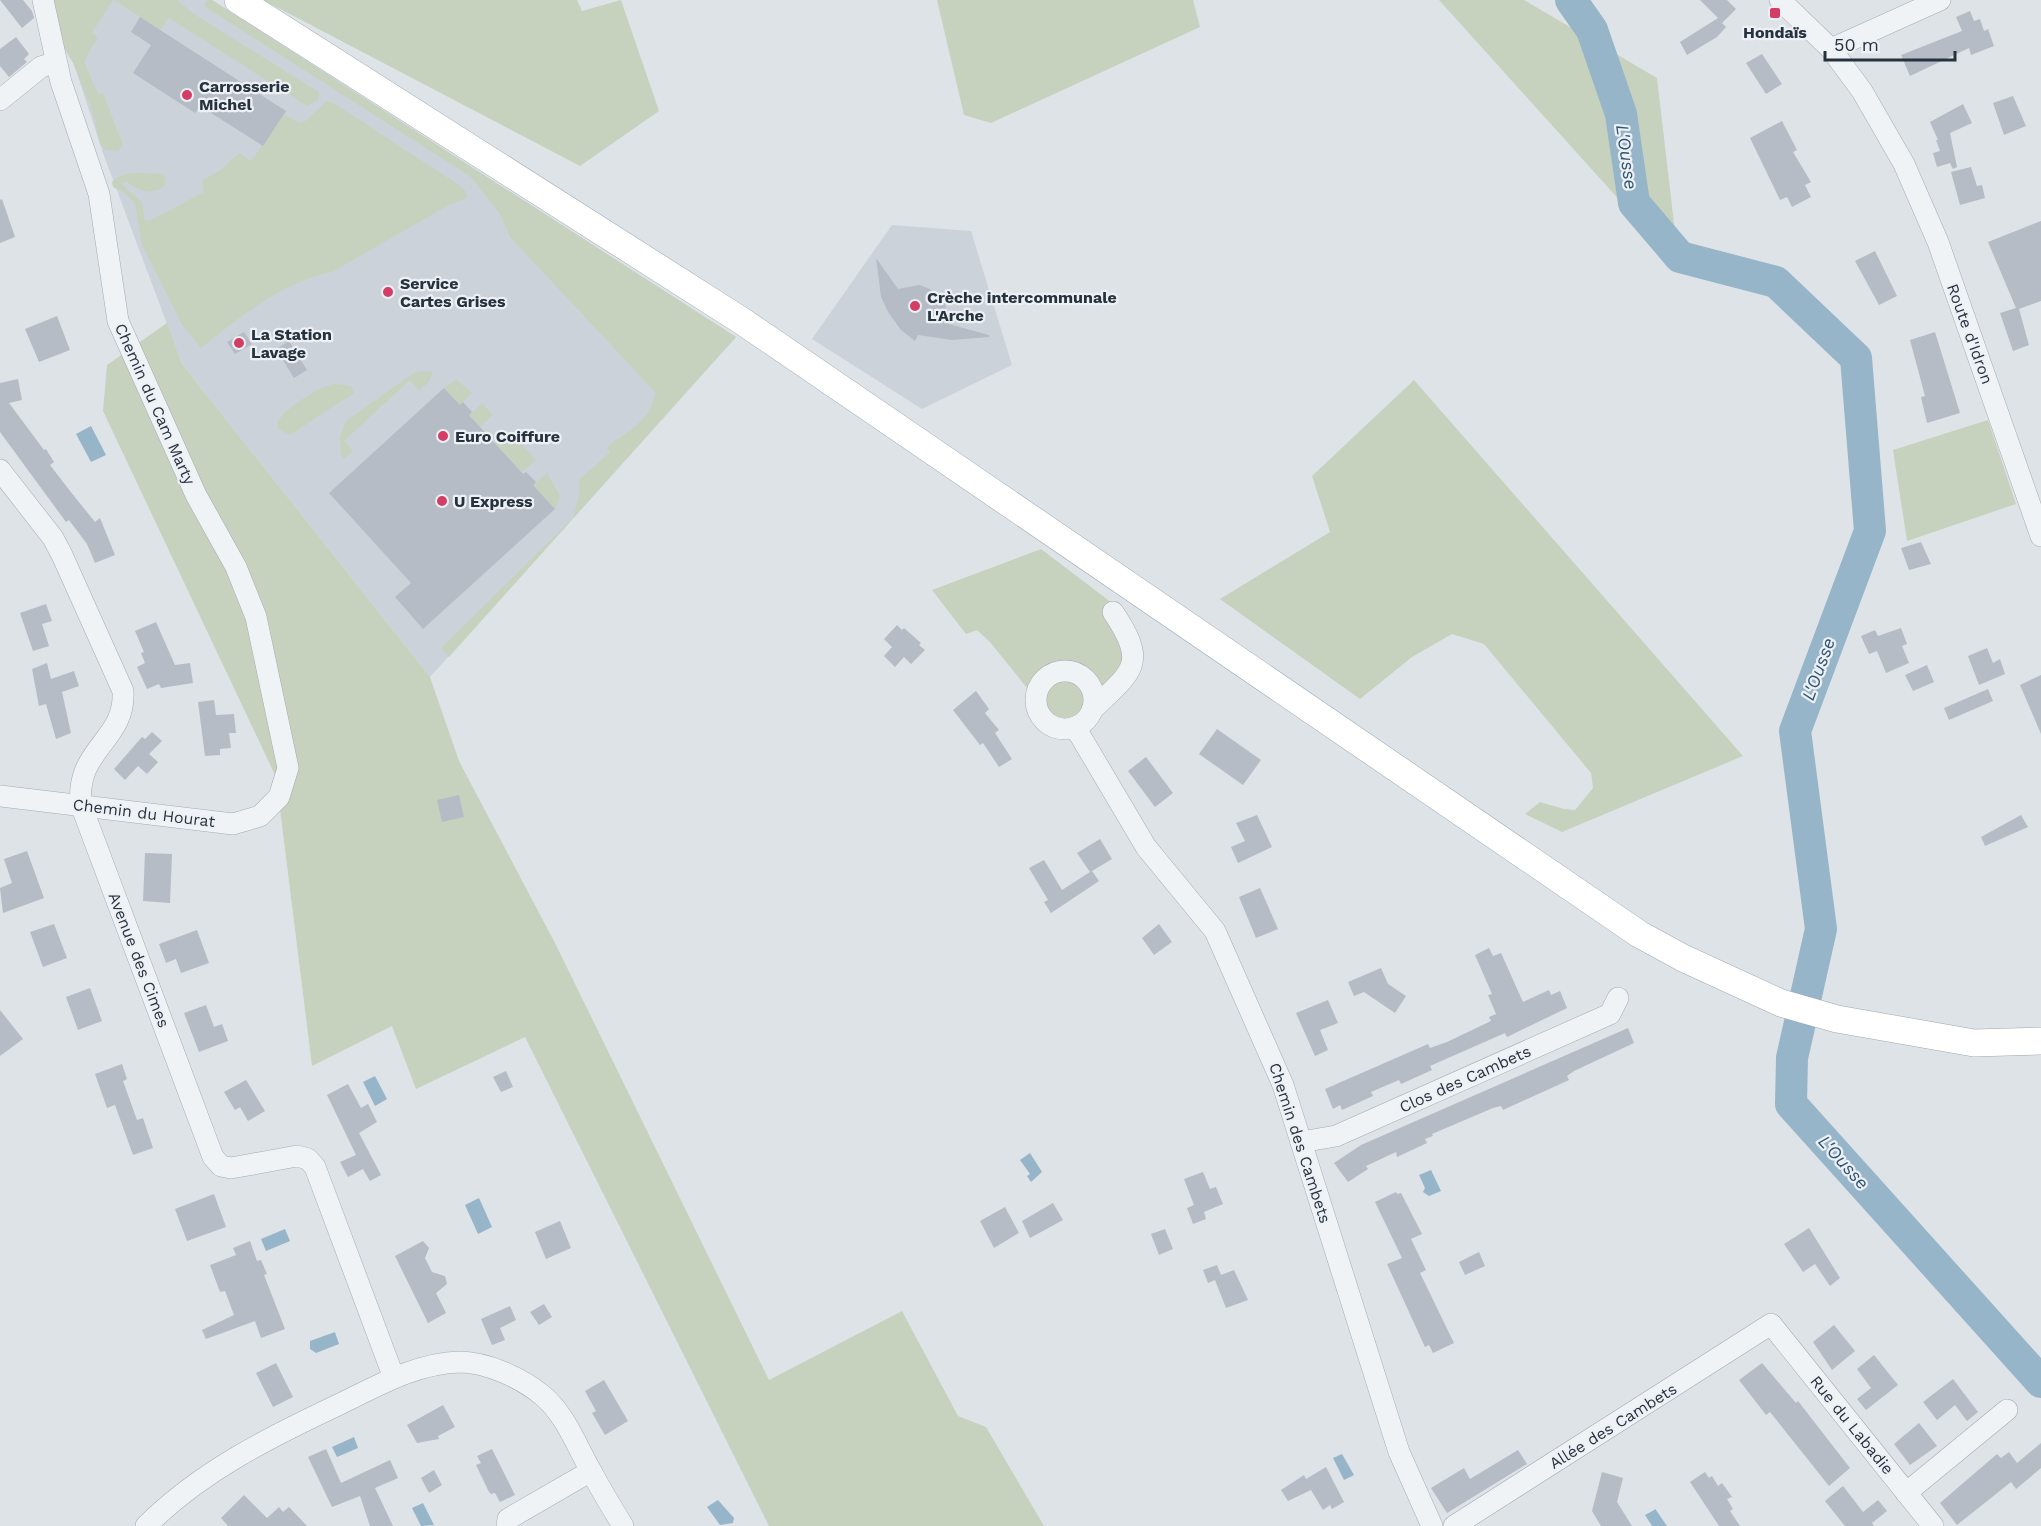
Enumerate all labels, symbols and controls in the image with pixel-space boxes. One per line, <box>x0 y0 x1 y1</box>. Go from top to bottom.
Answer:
marker: Hondaïs <box>1768 6 1782 20</box>
place label: Hondaïs <box>1743 23 1807 42</box>
scale bar <box>1825 24 1956 62</box>
text: 50 m <box>1834 34 1879 55</box>
place label: Carrosserie Michel <box>199 77 289 114</box>
marker: Carrosserie Michel <box>180 88 194 102</box>
water label: L'Ousse <box>1612 123 1642 191</box>
place label: Service Cartes Grises <box>400 274 506 311</box>
street label: Route d'Idron <box>1943 281 1997 387</box>
marker: Service Cartes Grises <box>381 285 395 299</box>
place label: Crèche intercommunale L'Arche <box>927 288 1117 325</box>
marker: Crèche intercommunale L'Arche <box>908 299 922 313</box>
street label: Chemin du Cam Marty <box>111 320 200 488</box>
place label: La Station Lavage <box>251 325 332 362</box>
marker: La Station Lavage <box>232 336 246 350</box>
place label: Euro Coiffure <box>455 427 560 446</box>
marker: Euro Coiffure <box>436 429 450 443</box>
place label: U Express <box>454 492 533 511</box>
marker: U Express <box>435 494 449 508</box>
water label: L'Ousse <box>1797 635 1839 703</box>
street label: Chemin du Hourat <box>72 795 217 831</box>
street label: Avenue des Cimes <box>104 890 174 1030</box>
street label: Clos des Cambets <box>1396 1041 1534 1117</box>
street label: Chemin des Cambets <box>1265 1060 1335 1226</box>
water label: L'Ousse <box>1814 1131 1874 1193</box>
street label: Rue du Labadie <box>1806 1372 1898 1478</box>
street label: Allée des Cambets <box>1546 1379 1680 1473</box>

